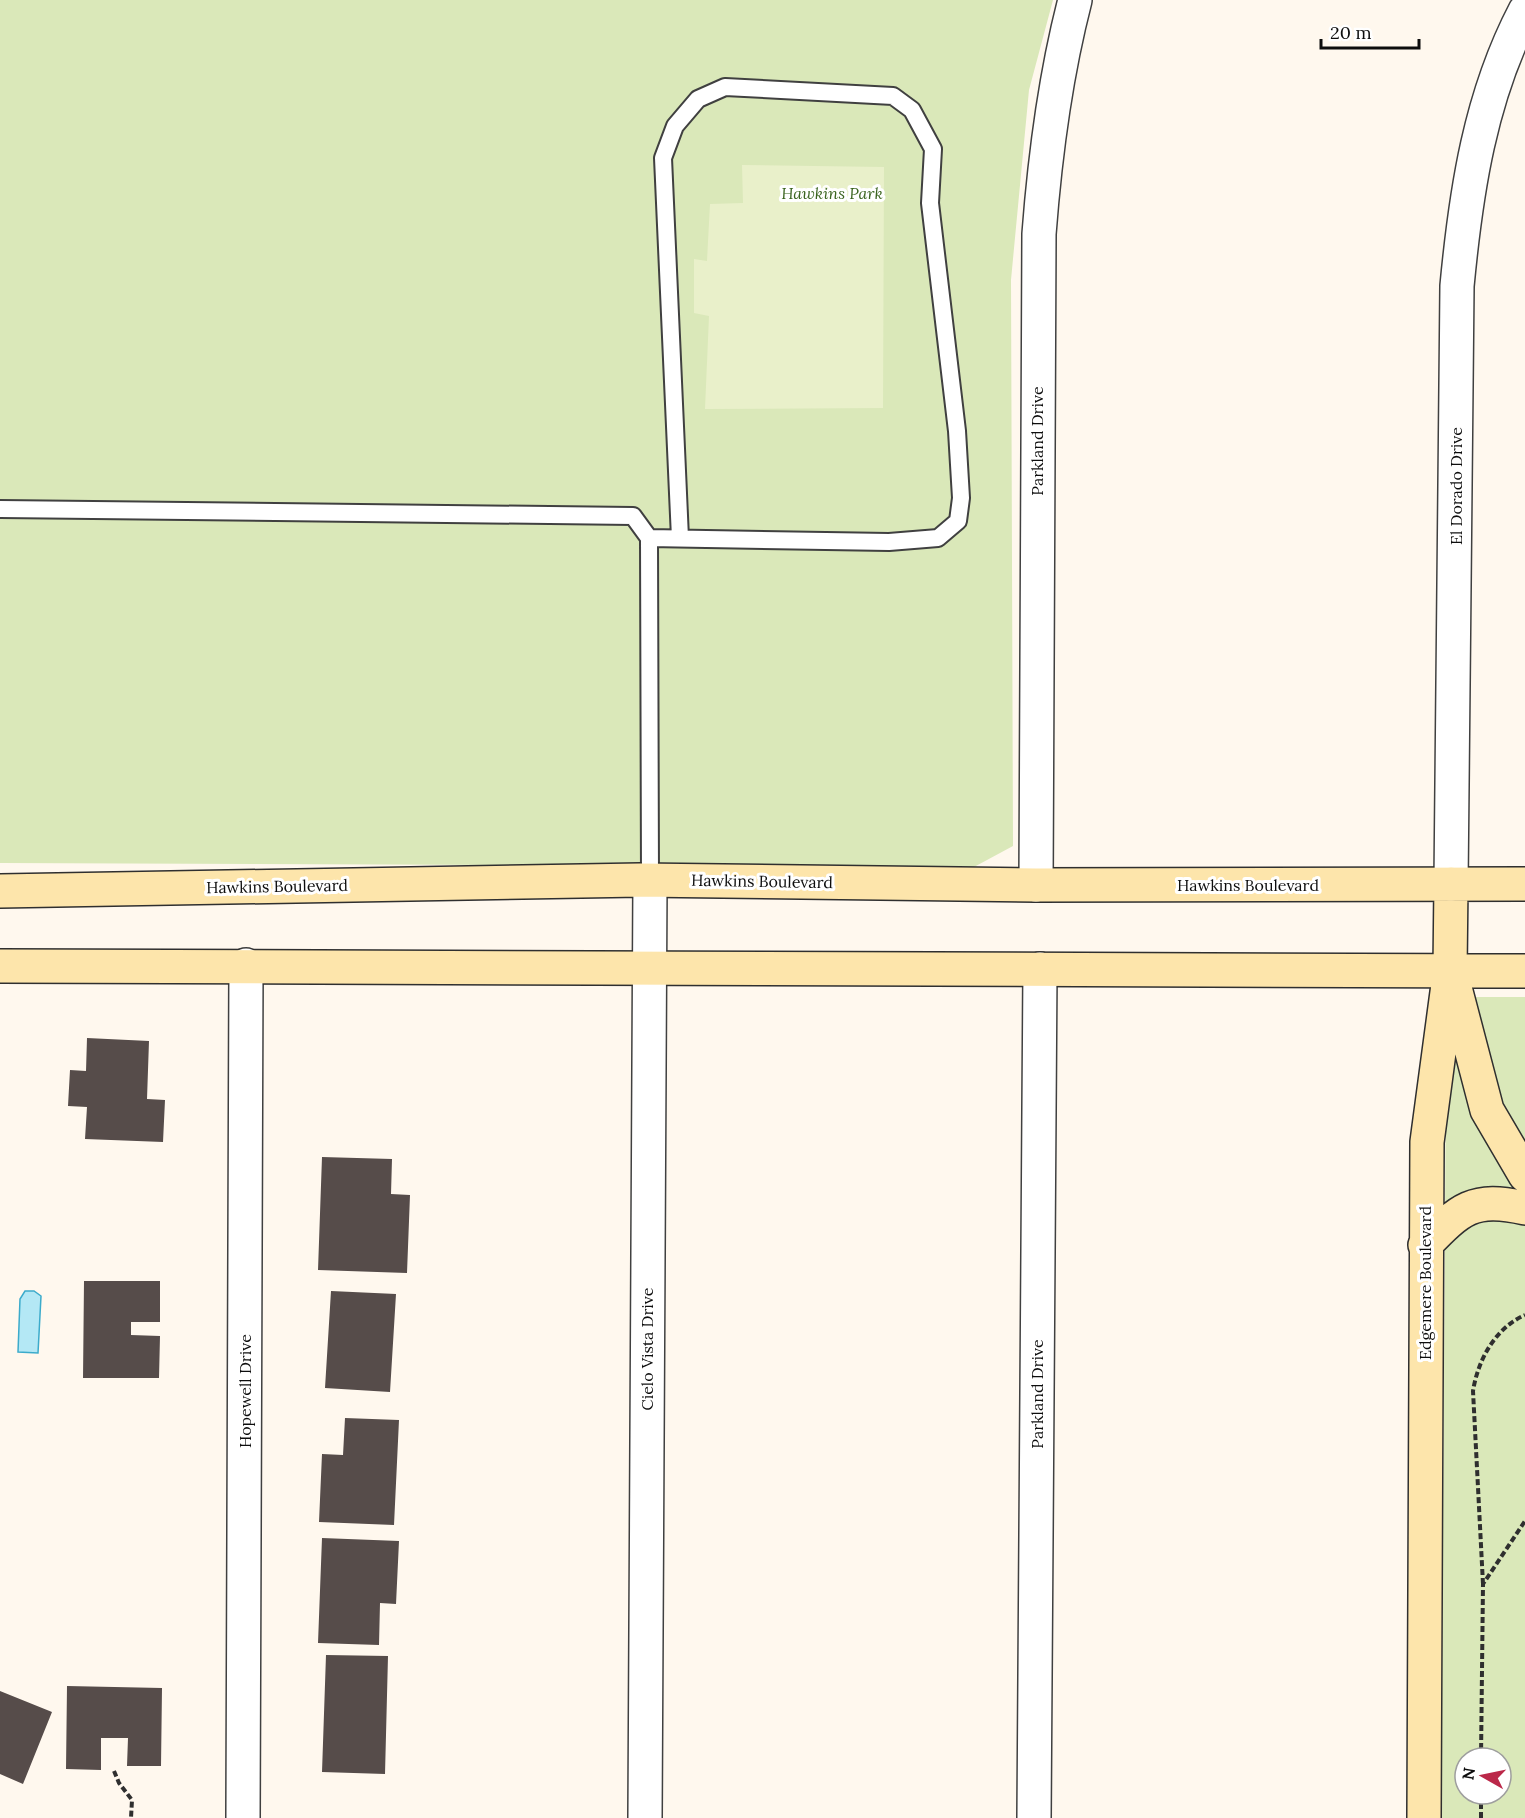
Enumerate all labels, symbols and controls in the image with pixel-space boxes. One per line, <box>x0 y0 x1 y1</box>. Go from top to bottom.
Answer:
scale bar <box>1321 12 1418 50</box>
text: 20 m <box>1330 21 1372 44</box>
park label: Hawkins Park <box>781 183 883 203</box>
street label: Parkland Drive <box>1027 386 1047 496</box>
street label: El Dorado Drive <box>1446 427 1466 545</box>
street label: Hawkins Boulevard <box>691 870 834 892</box>
street label: Hawkins Boulevard <box>206 875 349 897</box>
street label: Hawkins Boulevard <box>1177 875 1319 895</box>
street label: Edgemere Boulevard <box>1415 1206 1435 1360</box>
street label: Cielo Vista Drive <box>637 1287 657 1411</box>
street label: Hopewell Drive <box>235 1334 255 1448</box>
street label: Parkland Drive <box>1027 1339 1047 1449</box>
north arrow <box>1453 1746 1513 1806</box>
text: N <box>1457 1766 1479 1781</box>

